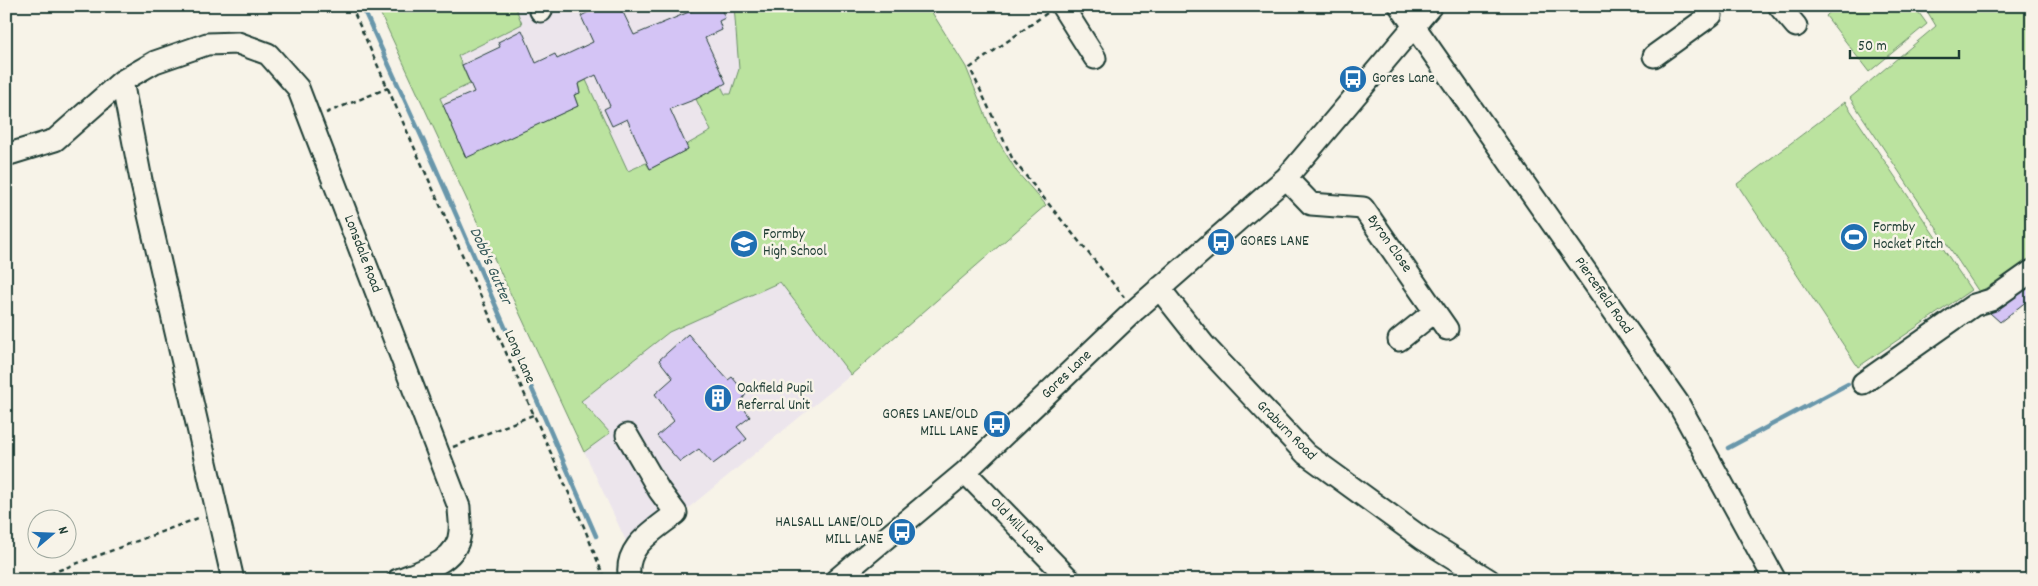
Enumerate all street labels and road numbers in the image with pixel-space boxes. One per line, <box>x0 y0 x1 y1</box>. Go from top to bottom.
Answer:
street label: Byron Close <box>1361 211 1417 278</box>
street label: Lonsdale Road <box>337 212 387 296</box>
street label: Piercefield Road <box>1568 253 1638 339</box>
street label: Long Lane <box>497 327 541 388</box>
street label: Gores Lane <box>1037 345 1098 405</box>
street label: Graburn Road <box>1251 396 1321 466</box>
street label: Old Mill Lane <box>984 493 1050 560</box>

